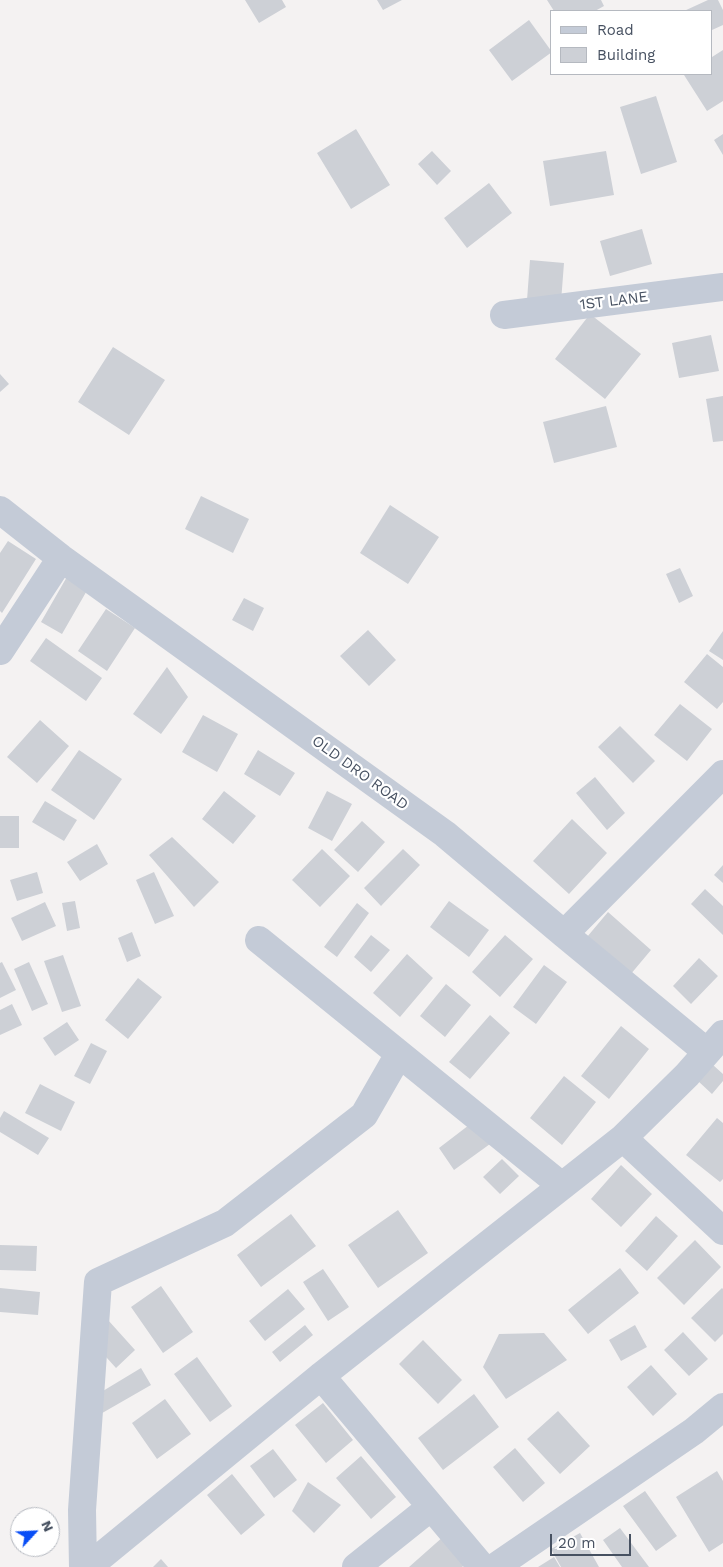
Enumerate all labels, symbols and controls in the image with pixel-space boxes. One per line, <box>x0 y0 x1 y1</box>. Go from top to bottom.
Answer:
legend <box>550 10 713 75</box>
text: Road <box>597 21 634 39</box>
text: Building <box>597 46 655 64</box>
street label: 1ST LANE <box>579 288 649 314</box>
street label: OLD DRO ROAD <box>308 732 412 814</box>
north arrow <box>10 1507 60 1557</box>
text: N <box>38 1518 57 1534</box>
scale bar <box>553 1524 634 1556</box>
text: 20 m <box>558 1534 596 1552</box>

